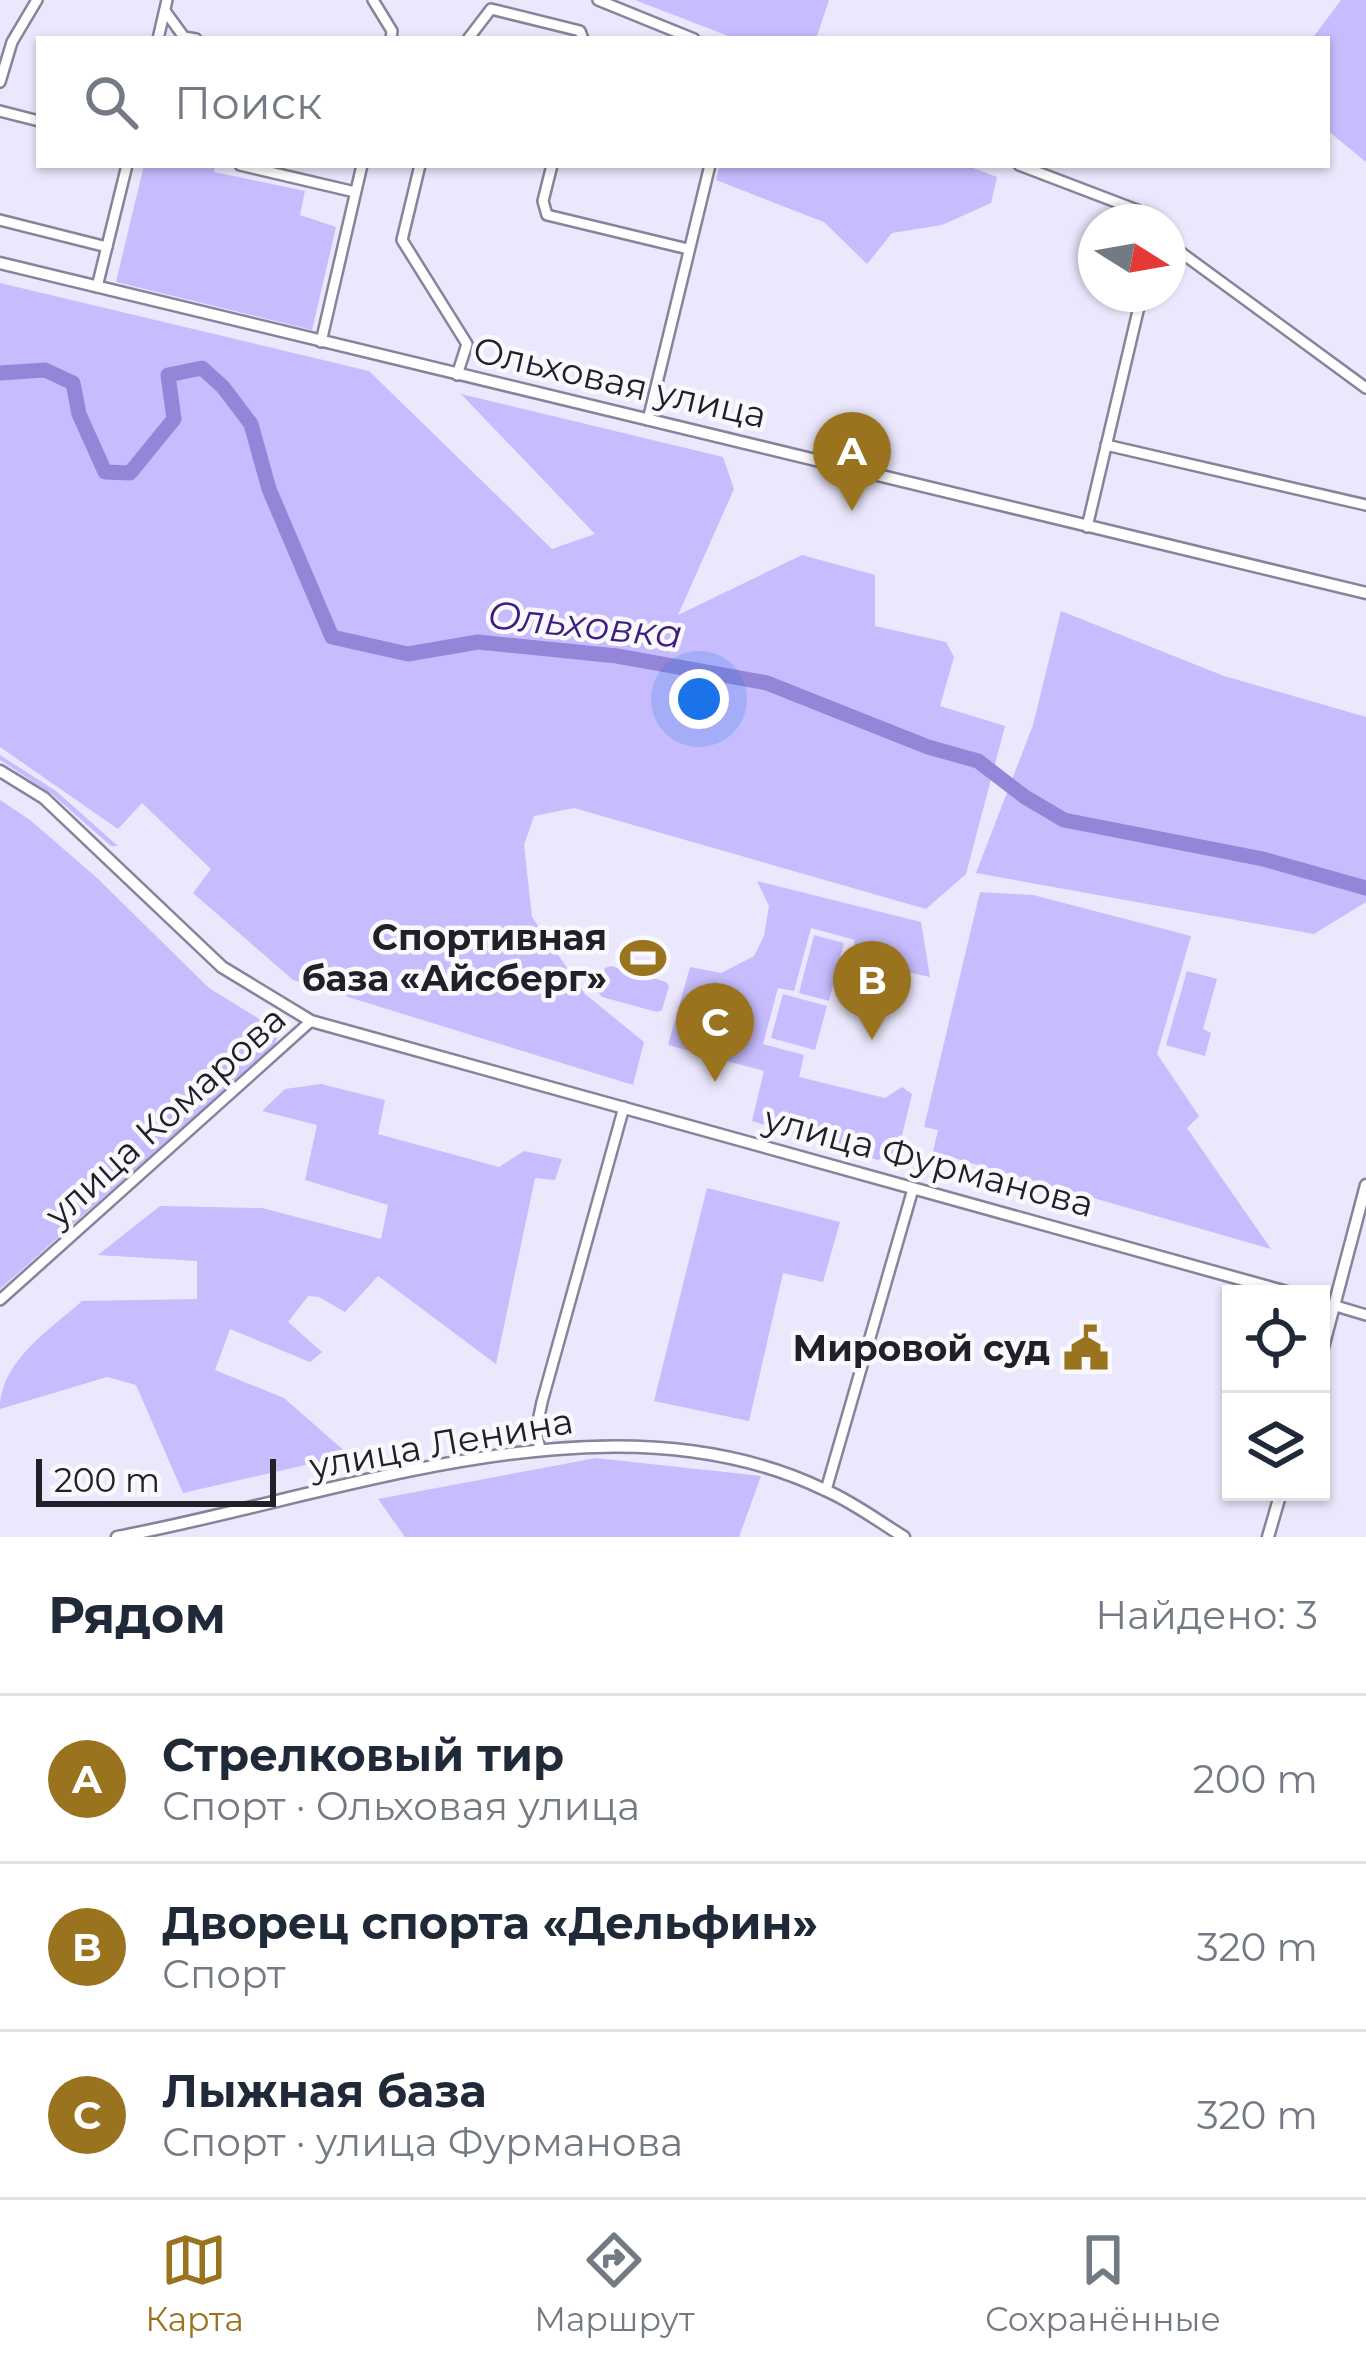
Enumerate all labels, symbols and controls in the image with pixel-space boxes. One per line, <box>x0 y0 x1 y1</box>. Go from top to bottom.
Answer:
search box <box>36 36 1330 168</box>
icon: search <box>78 69 144 135</box>
text: Поиск <box>174 75 322 130</box>
north arrow <box>1078 204 1186 312</box>
street label: Ольховая улица <box>469 327 771 437</box>
pin: A <box>813 412 891 511</box>
water label: Ольховка <box>485 590 685 658</box>
your location <box>669 669 729 729</box>
place label: Спортивная база «Айсберг» <box>302 915 607 1000</box>
sports icon: Спортивная база «Айсберг» <box>618 933 668 983</box>
pin: B <box>833 941 911 1040</box>
pin: C <box>676 983 754 1082</box>
street label: улица Комарова <box>35 996 294 1236</box>
street label: улица Фурманова <box>759 1096 1098 1226</box>
map controls <box>1222 1285 1330 1501</box>
button: locate <box>1222 1285 1330 1393</box>
public building icon: Мировой суд <box>1061 1323 1111 1373</box>
place label: Мировой суд <box>793 1326 1050 1370</box>
button: layers <box>1222 1393 1330 1501</box>
street label: улица Ленина <box>305 1398 576 1488</box>
scale bar <box>36 1453 276 1506</box>
text: 200 m <box>54 1460 160 1500</box>
text: Рядом <box>48 1584 226 1646</box>
text: Найдено: 3 <box>1095 1591 1318 1639</box>
text: Стрелковый тир <box>162 1727 564 1782</box>
text: A <box>72 1755 102 1803</box>
text: 200 m <box>1193 1755 1318 1803</box>
text: Спорт · Ольховая улица <box>162 1782 640 1830</box>
text: Дворец спорта «Дельфин» <box>162 1895 818 1950</box>
text: B <box>72 1923 102 1971</box>
text: 320 m <box>1197 1923 1318 1971</box>
text: Спорт <box>162 1950 285 1998</box>
text: Лыжная база <box>162 2063 487 2118</box>
text: C <box>73 2091 101 2139</box>
text: 320 m <box>1197 2091 1318 2139</box>
text: Спорт · улица Фурманова <box>162 2118 683 2166</box>
tab: Карта <box>145 2227 244 2339</box>
tab: Маршрут <box>534 2227 695 2339</box>
tab: Сохранённые <box>985 2227 1221 2339</box>

